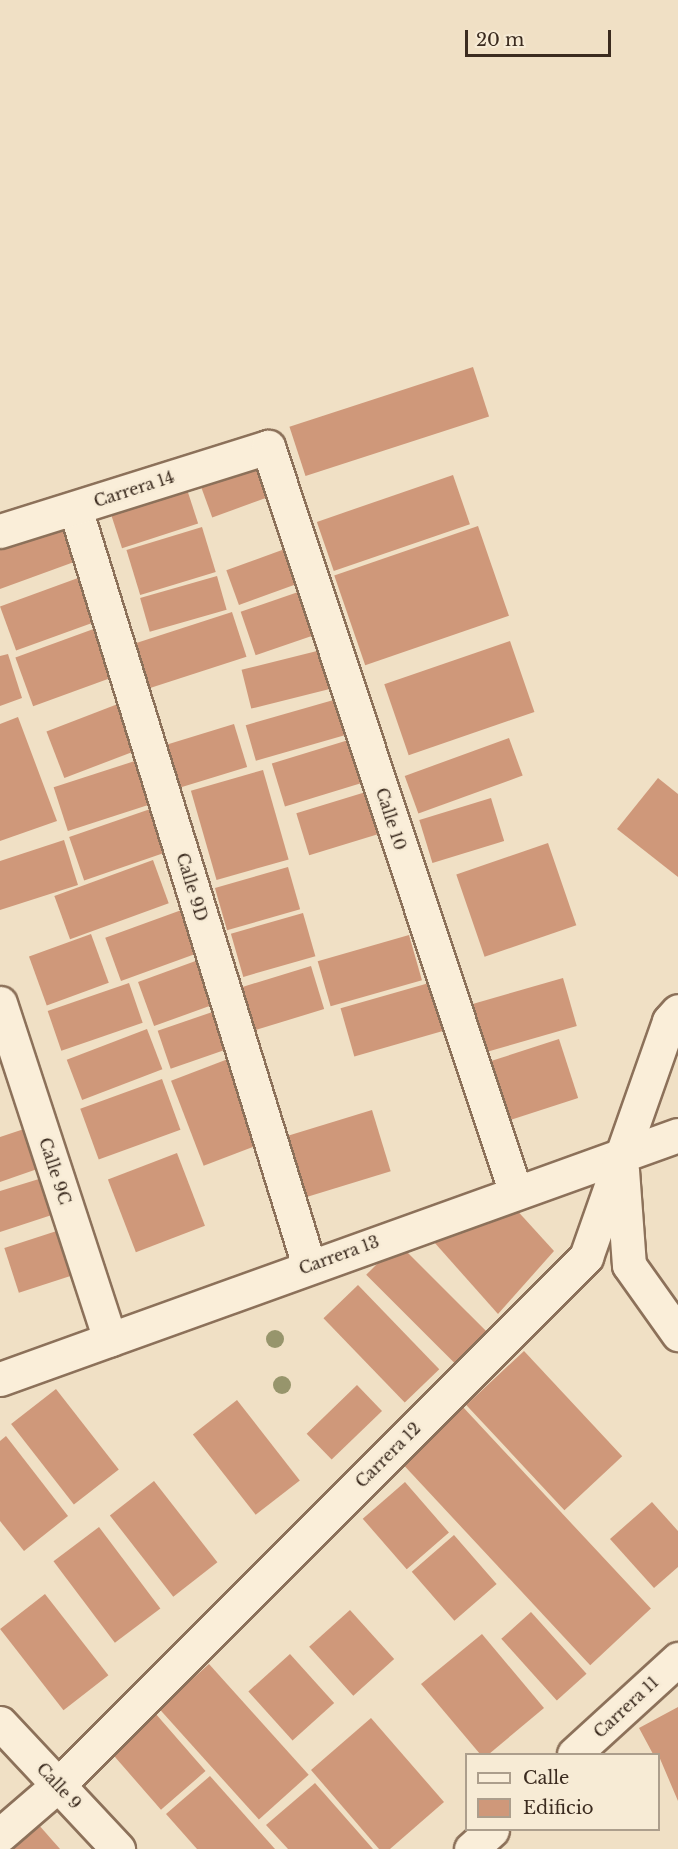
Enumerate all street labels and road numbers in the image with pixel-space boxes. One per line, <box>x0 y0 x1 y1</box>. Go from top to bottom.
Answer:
street label: Carrera 14 <box>91 467 177 511</box>
street label: Calle 10 <box>372 785 410 853</box>
street label: Calle 9D <box>173 851 211 923</box>
street label: Calle 9C <box>35 1135 75 1207</box>
street label: Carrera 13 <box>296 1232 382 1278</box>
street label: Carrera 12 <box>352 1419 424 1491</box>
street label: Carrera 11 <box>590 1672 662 1742</box>
street label: Calle 9 <box>33 1759 85 1813</box>

